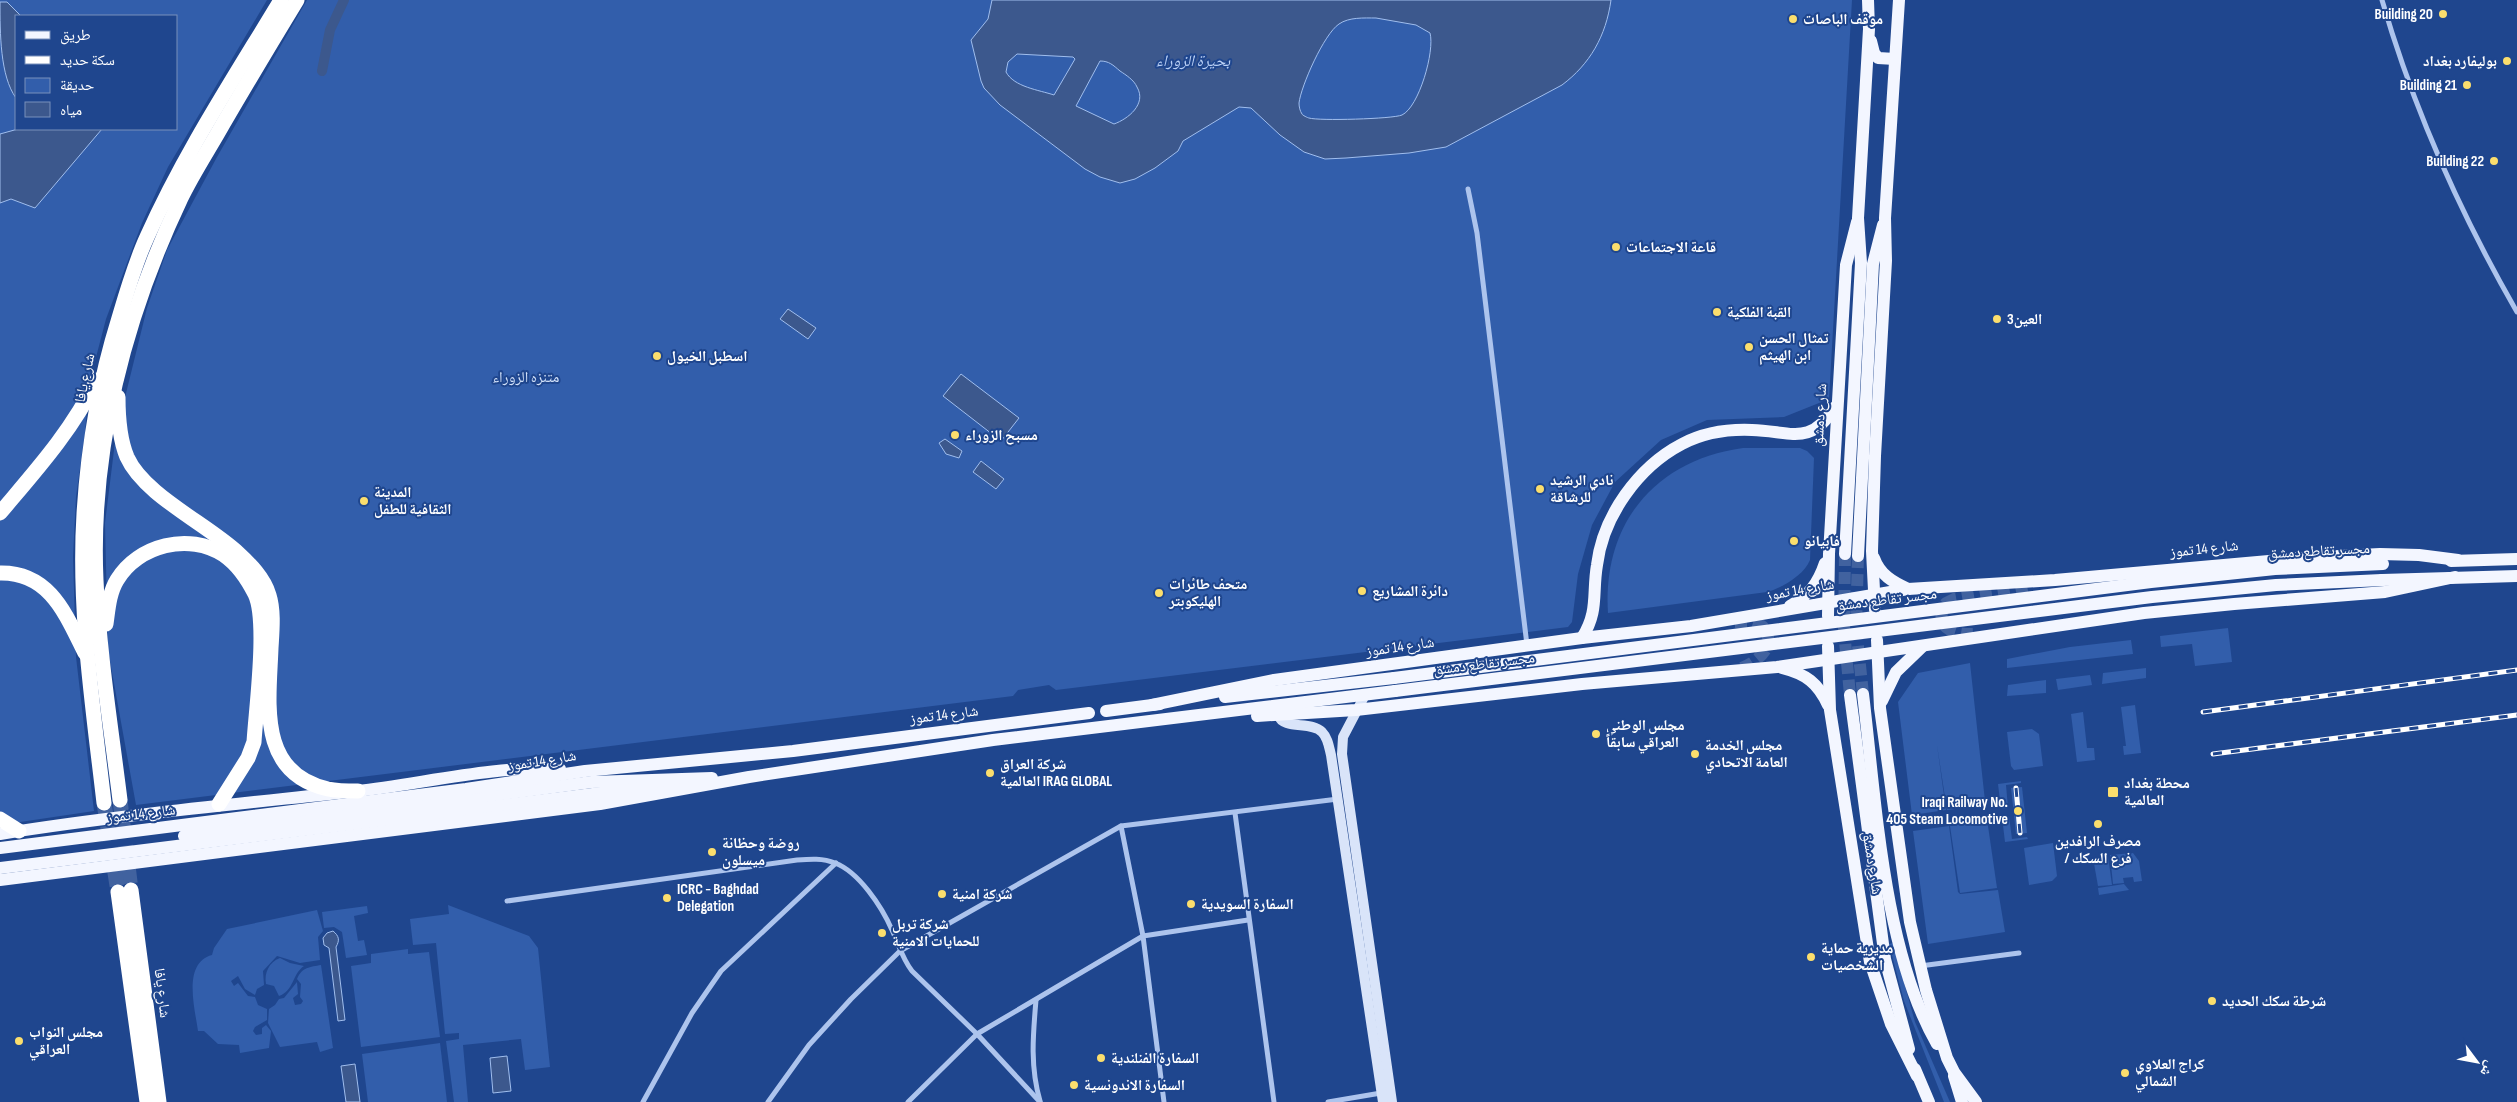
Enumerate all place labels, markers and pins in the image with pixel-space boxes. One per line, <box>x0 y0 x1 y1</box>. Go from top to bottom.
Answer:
place label: Building 20 <box>2375 5 2433 24</box>
marker: Building 20 <box>2437 8 2449 20</box>
place label: موقف الباصات <box>1803 10 1883 29</box>
marker: موقف الباصات <box>1787 13 1799 25</box>
place label: بوليفارد بغداد <box>2423 52 2497 71</box>
marker: بوليفارد بغداد <box>2501 55 2513 67</box>
place label: Building 21 <box>2400 76 2457 95</box>
marker: Building 21 <box>2461 79 2473 91</box>
place label: Building 22 <box>2426 152 2484 171</box>
marker: Building 22 <box>2488 155 2500 167</box>
place label: قاعة الاجتماعات <box>1626 238 1716 257</box>
marker: قاعة الاجتماعات <box>1610 241 1622 253</box>
place label: القبة الفلكية <box>1727 303 1791 322</box>
marker: القبة الفلكية <box>1711 306 1723 318</box>
place label: العين3 <box>2007 310 2042 329</box>
marker: العين3 <box>1991 313 2003 325</box>
place label: تمثال الحسن ابن الهيثم <box>1759 329 1828 365</box>
marker: تمثال الحسن ابن الهيثم <box>1743 341 1755 353</box>
place label: اسطبل الخيول <box>667 347 748 366</box>
marker: اسطبل الخيول <box>651 350 663 362</box>
place label: مسبح الزوراء <box>965 426 1038 445</box>
marker: مسبح الزوراء <box>949 429 961 441</box>
place label: نادي الرشيد للرشاقة <box>1550 471 1613 507</box>
place label: المدينة الثقافية للطفل <box>374 483 452 519</box>
marker: نادي الرشيد للرشاقة <box>1534 483 1546 495</box>
marker: المدينة الثقافية للطفل <box>358 495 370 507</box>
place label: فابيانو <box>1804 532 1840 551</box>
marker: فابيانو <box>1788 535 1800 547</box>
place label: متحف طائرات الهليكوبتر <box>1168 575 1247 611</box>
place label: دائرة المشاريع <box>1372 582 1448 601</box>
marker: دائرة المشاريع <box>1356 585 1368 597</box>
marker: متحف طائرات الهليكوبتر <box>1153 587 1165 599</box>
place label: مجلس الوطني العراقي سابقاً <box>1606 716 1685 753</box>
marker: مجلس الوطني العراقي سابقاً <box>1590 728 1602 740</box>
place label: مجلس الخدمة العامة الاتحادي <box>1705 736 1788 773</box>
marker: مجلس الخدمة العامة الاتحادي <box>1689 748 1701 760</box>
place label: شركة العراق العالمية IRAG GLOBAL <box>1000 755 1112 791</box>
marker: شركة العراق العالمية IRAG GLOBAL <box>984 767 996 779</box>
place label: محطة بغداد العالمية <box>2124 774 2190 810</box>
marker: محطة بغداد العالمية <box>2106 785 2120 799</box>
place label: Iraqi Railway No. 405 Steam Locomotive <box>1886 793 2008 829</box>
marker: Iraqi Railway No. 405 Steam Locomotive <box>2012 805 2024 817</box>
marker: مصرف الرافدين / فرع السكك <box>2092 818 2104 830</box>
place label: مصرف الرافدين / فرع السكك <box>2055 832 2141 868</box>
place label: روضة وحظانة ميسلون <box>722 834 800 870</box>
marker: روضة وحظانة ميسلون <box>706 846 718 858</box>
place label: ICRC - Baghdad Delegation <box>677 880 759 916</box>
place label: شركة امنية <box>952 885 1013 904</box>
marker: شركة امنية <box>936 888 948 900</box>
marker: ICRC - Baghdad Delegation <box>661 892 673 904</box>
place label: السفارة السويدية <box>1201 895 1294 914</box>
marker: السفارة السويدية <box>1185 898 1197 910</box>
place label: شركة تربل للحمايات الامنية <box>892 915 980 951</box>
marker: شركة تربل للحمايات الامنية <box>876 927 888 939</box>
place label: مديرية حماية الشخصيات <box>1821 939 1893 975</box>
marker: مديرية حماية الشخصيات <box>1805 951 1817 963</box>
place label: شرطة سكك الحديد <box>2222 992 2326 1011</box>
marker: شرطة سكك الحديد <box>2206 995 2218 1007</box>
place label: مجلس النواب العراقي <box>29 1023 103 1060</box>
marker: مجلس النواب العراقي <box>13 1035 25 1047</box>
place label: السفارة الفنلندية <box>1111 1049 1199 1068</box>
marker: السفارة الفنلندية <box>1095 1052 1107 1064</box>
place label: كراج العلاوي الشمالي <box>2135 1055 2205 1092</box>
marker: كراج العلاوي الشمالي <box>2119 1067 2131 1079</box>
place label: السفارة الاندونسية <box>1084 1076 1185 1095</box>
marker: السفارة الاندونسية <box>1068 1079 1080 1091</box>

